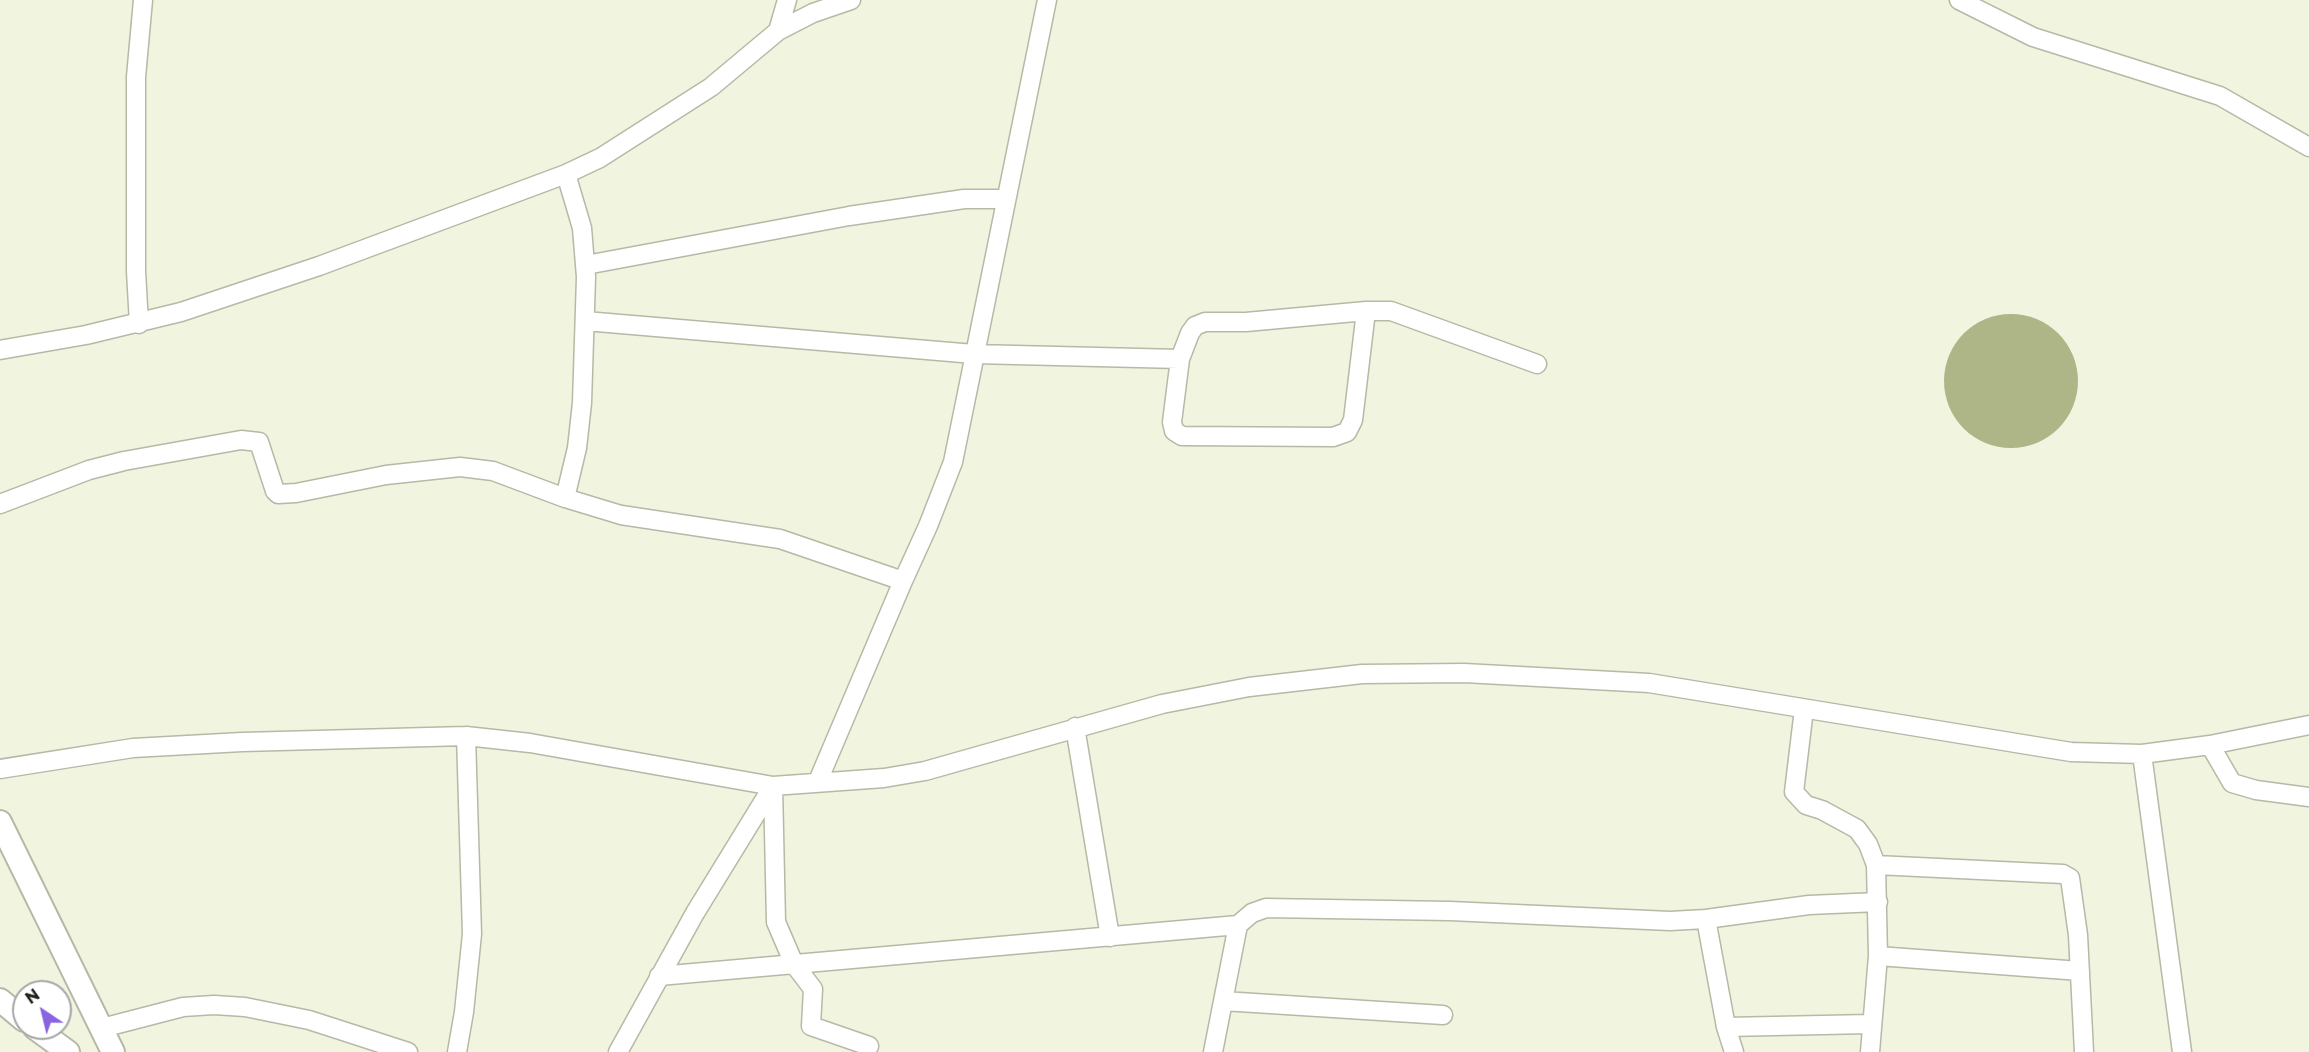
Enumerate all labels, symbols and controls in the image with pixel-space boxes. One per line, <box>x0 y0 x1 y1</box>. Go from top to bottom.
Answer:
north arrow <box>12 980 72 1040</box>
text: N <box>22 985 43 1008</box>

